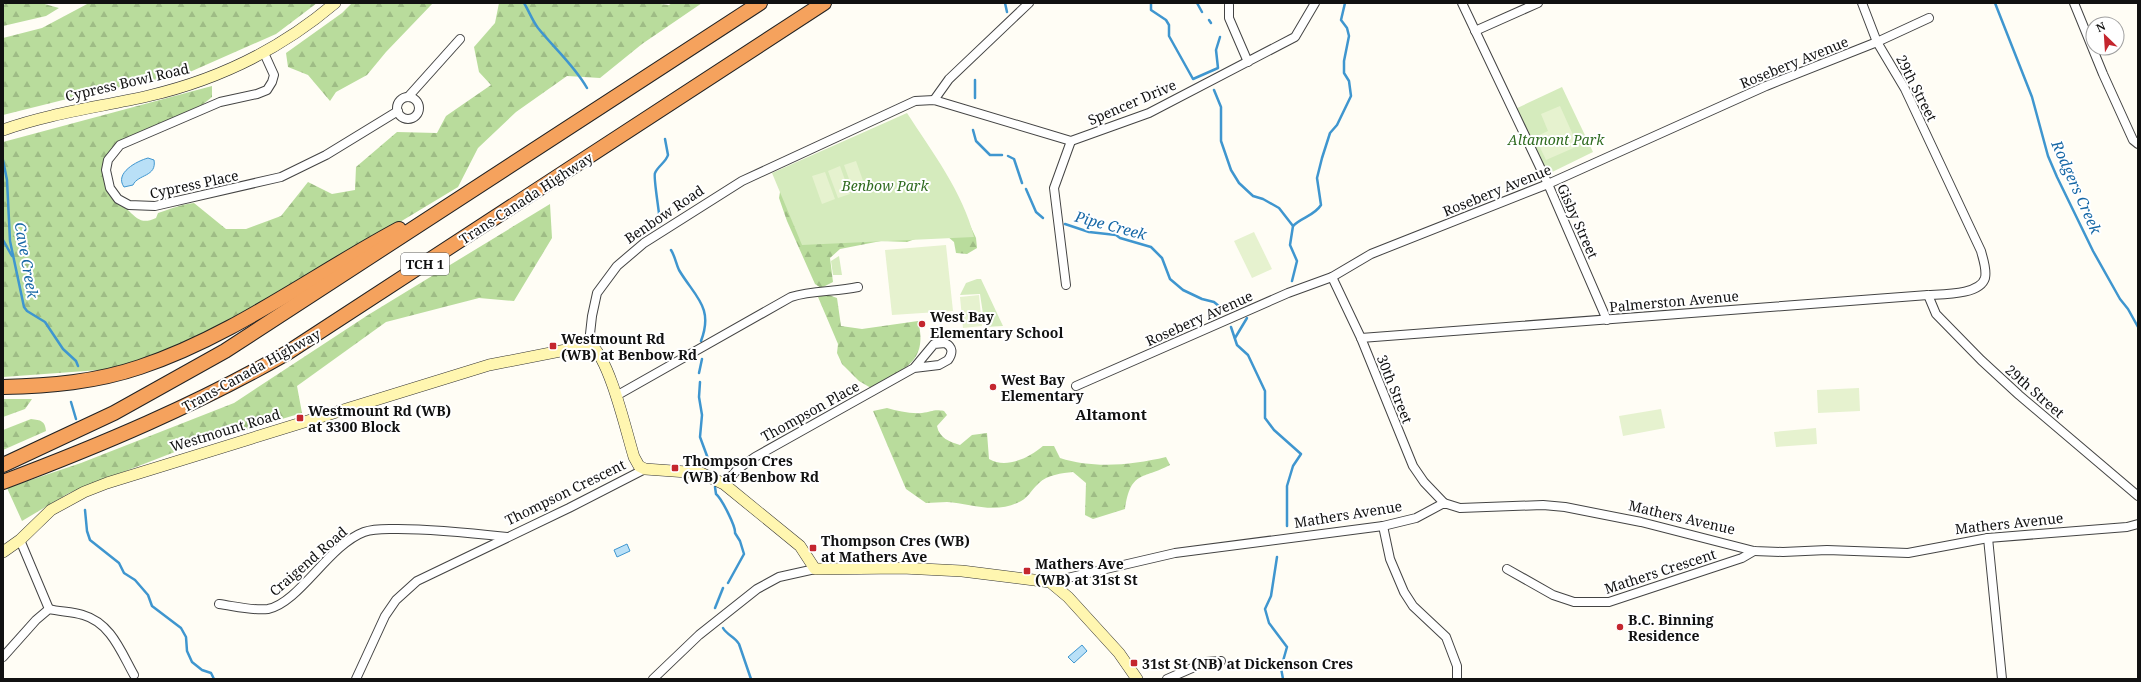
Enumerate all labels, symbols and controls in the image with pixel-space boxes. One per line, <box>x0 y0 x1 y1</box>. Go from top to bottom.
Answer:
north arrow <box>2085 16 2125 56</box>
text: N <box>2093 18 2108 35</box>
street label: Rosebery Avenue <box>1737 32 1851 92</box>
street label: 29th Street <box>1892 52 1942 125</box>
street label: Cypress Bowl Road <box>63 58 191 105</box>
street label: Spencer Drive <box>1085 75 1179 129</box>
park label: Altamont Park <box>1507 130 1605 149</box>
water label: Rodgers Creek <box>2047 136 2107 237</box>
street label: Trans-Canada Highway <box>456 148 596 248</box>
street label: Rosebery Avenue <box>1440 160 1554 220</box>
street label: Cypress Place <box>148 165 240 203</box>
park label: Benbow Park <box>841 176 929 195</box>
street label: Benbow Road <box>621 180 708 248</box>
street label: Gisby Street <box>1553 181 1603 261</box>
water label: Pipe Creek <box>1072 206 1149 244</box>
water label: Cave Creek <box>10 220 44 300</box>
road number: TCH 1 <box>401 253 449 275</box>
street label: Rosebery Avenue <box>1142 286 1256 350</box>
street label: Palmerston Avenue <box>1608 286 1740 316</box>
place label: West Bay Elementary School <box>930 307 1063 342</box>
marker: West Bay Elementary School <box>917 319 927 329</box>
street label: Trans-Canada Highway <box>178 324 324 416</box>
place label: Westmount Rd (WB) at Benbow Rd <box>561 329 697 364</box>
marker: Westmount Rd (WB) at Benbow Rd <box>548 341 558 351</box>
street label: 30th Street <box>1373 352 1417 426</box>
street label: 29th Street <box>2002 360 2069 422</box>
place label: West Bay Elementary <box>1001 370 1085 405</box>
street label: Thompson Place <box>758 376 862 446</box>
marker: West Bay Elementary <box>988 382 998 392</box>
place label: Westmount Rd (WB) at 3300 Block <box>308 401 451 436</box>
street label: Westmount Road <box>168 404 283 456</box>
district label: Altamont <box>1075 404 1147 424</box>
marker: Westmount Rd (WB) at 3300 Block <box>295 413 305 423</box>
place label: Thompson Cres (WB) at Benbow Rd <box>683 451 819 486</box>
street label: Thompson Crescent <box>502 455 628 529</box>
marker: Thompson Cres (WB) at Benbow Rd <box>670 463 680 473</box>
street label: Mathers Avenue <box>1627 495 1737 539</box>
street label: Mathers Avenue <box>1293 496 1403 532</box>
street label: Mathers Avenue <box>1954 508 2064 538</box>
street label: Craigend Road <box>265 522 351 600</box>
place label: Thompson Cres (WB) at Mathers Ave <box>821 531 970 566</box>
marker: Thompson Cres (WB) at Mathers Ave <box>808 543 818 553</box>
street label: Mathers Crescent <box>1602 544 1718 598</box>
place label: Mathers Ave (WB) at 31st St <box>1035 554 1138 589</box>
marker: Mathers Ave (WB) at 31st St <box>1022 566 1032 576</box>
place label: B.C. Binning Residence <box>1628 610 1714 645</box>
marker: B.C. Binning Residence <box>1615 622 1625 632</box>
place label: 31st St (NB) at Dickenson Cres <box>1142 654 1353 673</box>
marker: 31st St (NB) at Dickenson Cres <box>1129 658 1139 668</box>

